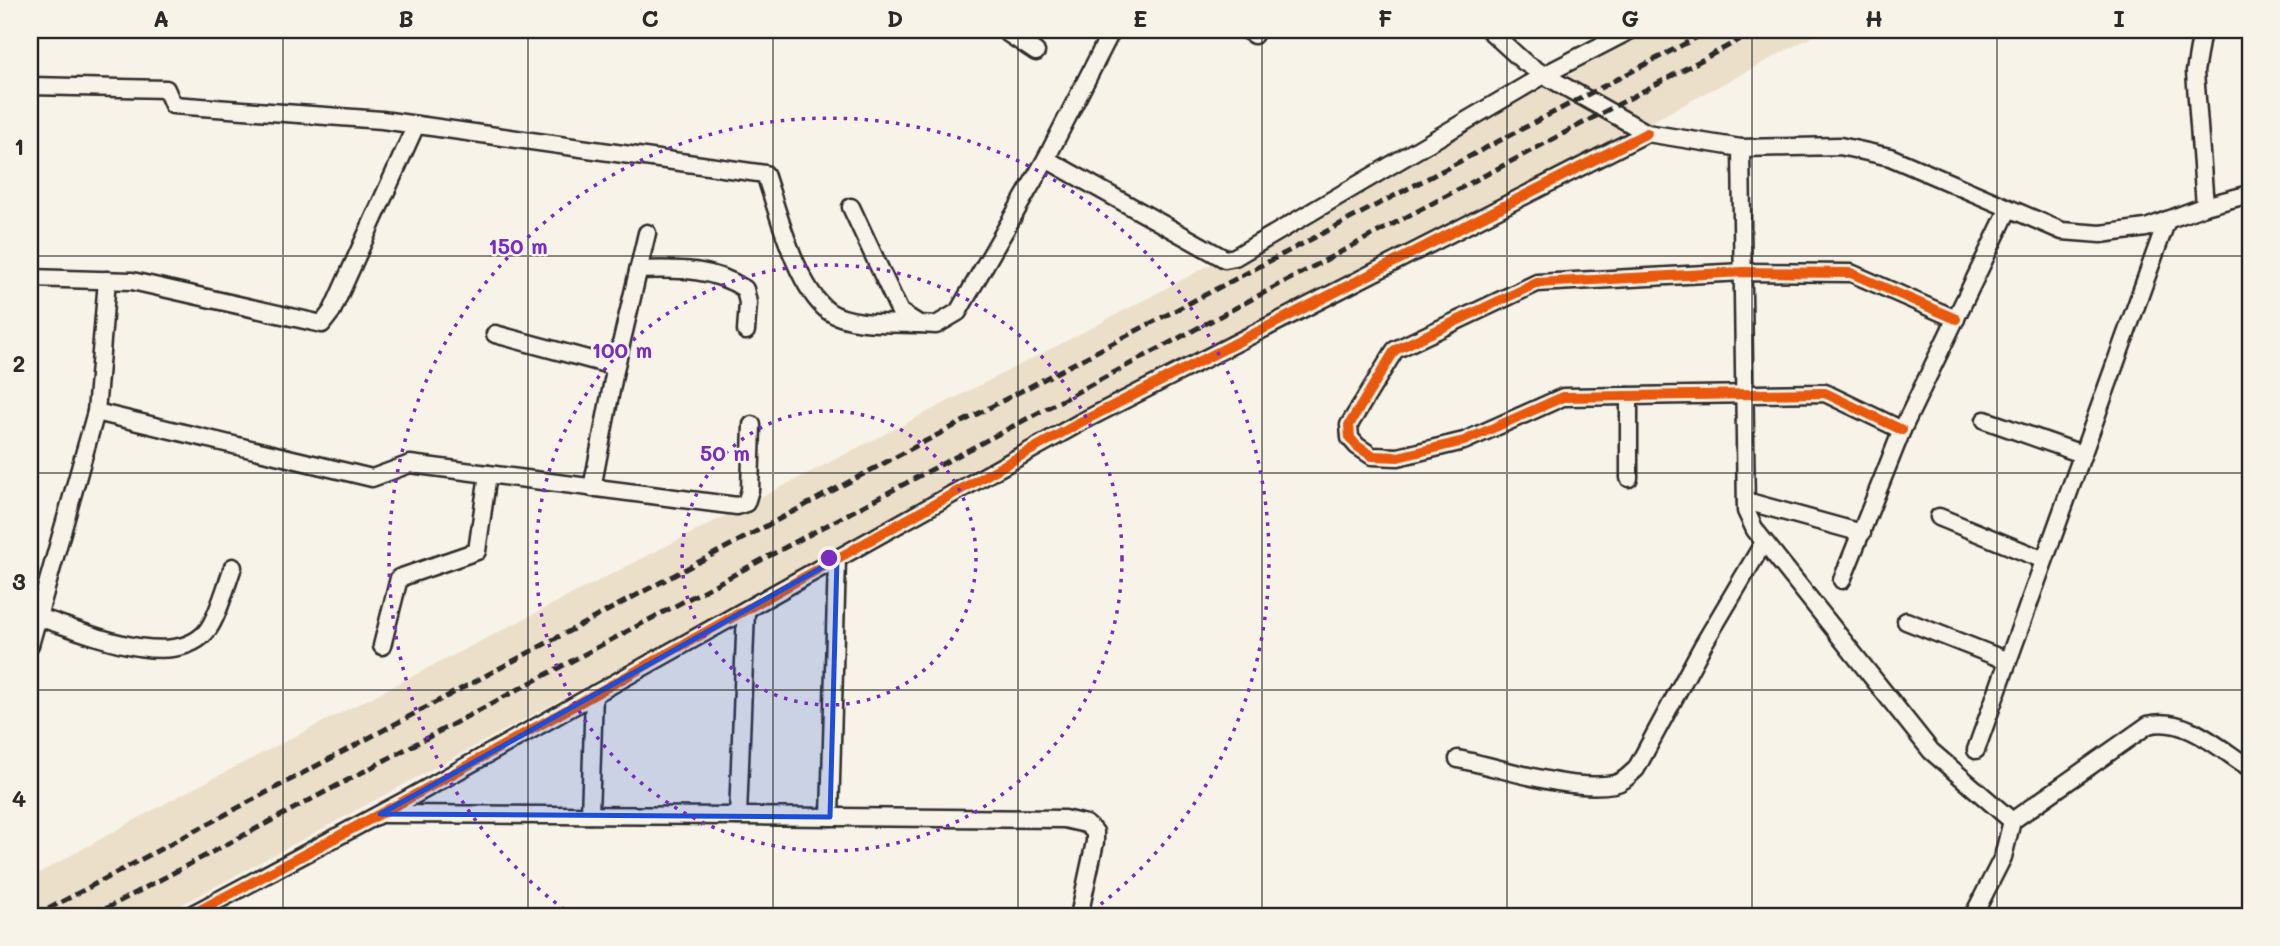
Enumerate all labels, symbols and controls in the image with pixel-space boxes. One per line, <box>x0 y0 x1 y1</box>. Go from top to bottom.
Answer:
text: A <box>153 3 169 33</box>
text: B <box>398 3 414 33</box>
text: C <box>641 3 659 33</box>
text: D <box>887 3 903 33</box>
text: E <box>1133 3 1147 33</box>
text: F <box>1378 3 1392 33</box>
text: G <box>1621 3 1639 33</box>
text: H <box>1865 3 1883 33</box>
text: I <box>2113 3 2125 33</box>
text: 1 <box>14 131 24 161</box>
text: 150 m <box>488 232 548 259</box>
text: 100 m <box>592 336 652 363</box>
text: 2 <box>13 348 25 378</box>
text: 50 m <box>700 439 750 466</box>
centre of rings <box>817 546 841 570</box>
text: 3 <box>12 566 26 596</box>
text: 4 <box>12 783 26 813</box>

